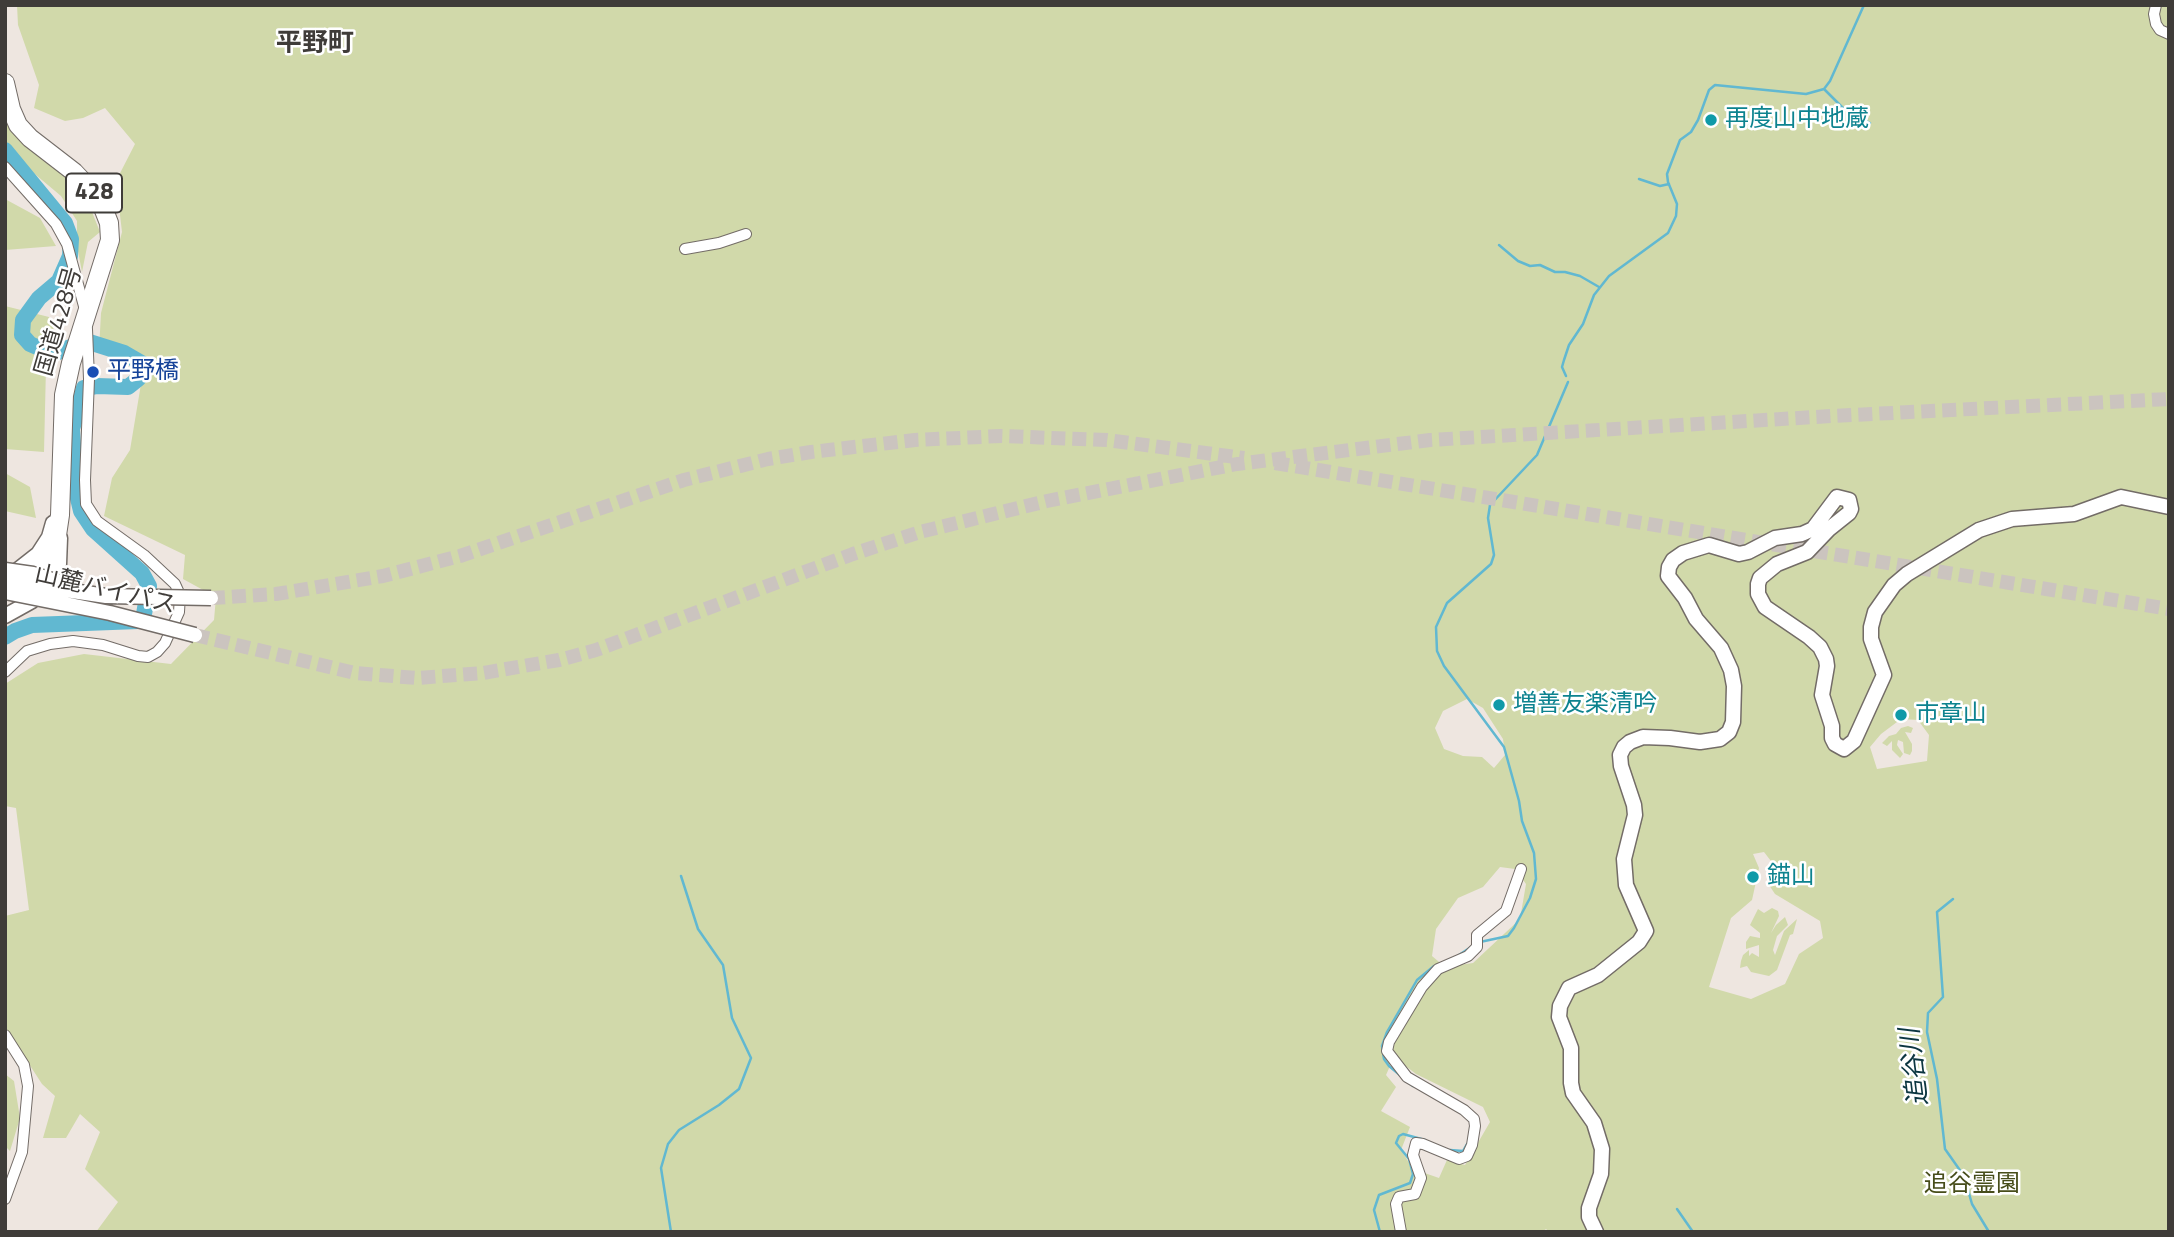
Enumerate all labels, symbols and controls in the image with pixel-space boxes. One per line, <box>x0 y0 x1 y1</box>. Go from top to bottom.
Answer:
district label: 平野町 <box>276 29 354 61</box>
place label: 再度山中地蔵 <box>1725 106 1869 134</box>
marker: 再度山中地蔵 <box>1703 112 1719 128</box>
road number: 428 <box>66 174 122 212</box>
street label: 国道428号 <box>31 264 89 380</box>
place label: 平野橋 <box>107 358 179 386</box>
marker: 平野橋 <box>85 364 101 380</box>
street label: 山麓バイパス <box>32 561 178 621</box>
place label: 増善友楽清吟 <box>1513 691 1657 719</box>
marker: 増善友楽清吟 <box>1491 697 1507 713</box>
place label: 市章山 <box>1915 701 1987 729</box>
marker: 市章山 <box>1893 707 1909 723</box>
place label: 錨山 <box>1767 863 1815 891</box>
marker: 錨山 <box>1745 869 1761 885</box>
water label: 追谷川 <box>1896 1026 1936 1108</box>
park label: 追谷霊園 <box>1924 1171 2020 1199</box>

